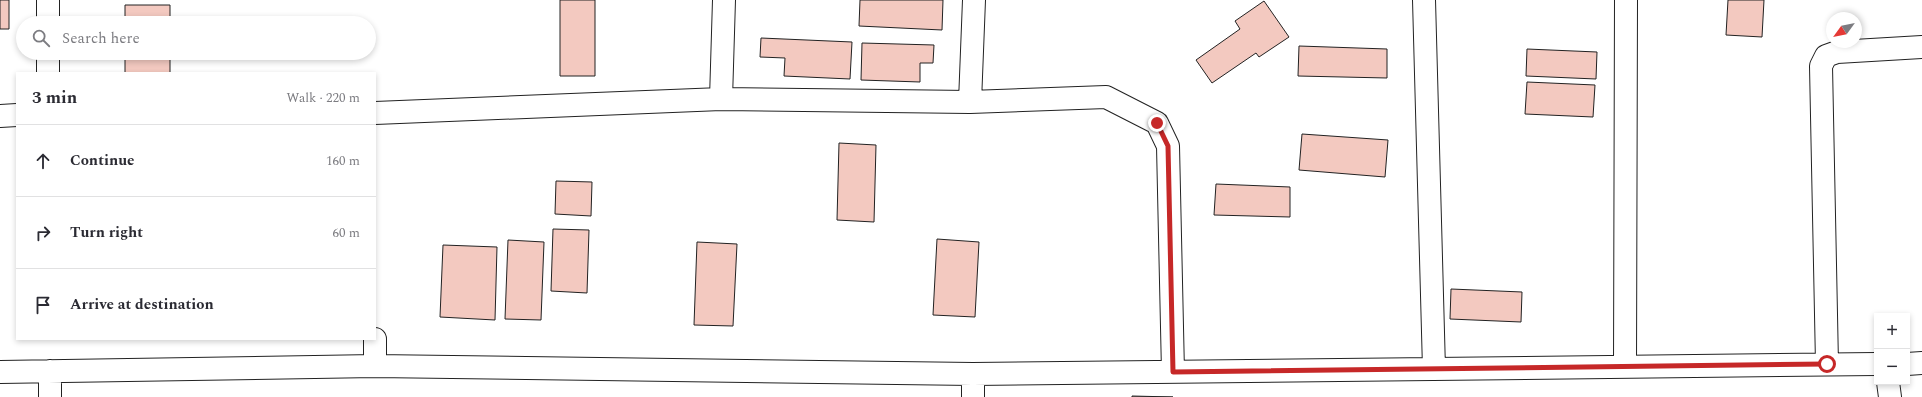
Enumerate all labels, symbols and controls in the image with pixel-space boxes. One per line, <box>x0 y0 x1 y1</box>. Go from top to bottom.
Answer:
north arrow <box>1826 12 1862 48</box>
search box <box>16 16 376 60</box>
icon: search <box>30 27 52 49</box>
text: Search here <box>62 27 140 50</box>
text: 3 min <box>32 85 77 111</box>
text: Walk · 220 m <box>286 88 360 108</box>
route end <box>1148 114 1166 132</box>
text: Continue <box>70 149 135 172</box>
icon: ahead <box>32 150 54 172</box>
text: 160 m <box>326 151 360 171</box>
text: Turn right <box>70 221 143 244</box>
icon: right <box>32 222 54 244</box>
text: 60 m <box>333 223 360 243</box>
text: Arrive at destination <box>70 293 214 316</box>
icon: arrive <box>32 294 54 316</box>
map controls <box>1874 313 1910 385</box>
button: + <box>1874 313 1910 349</box>
button: − <box>1874 349 1910 385</box>
route start <box>1818 355 1836 373</box>

